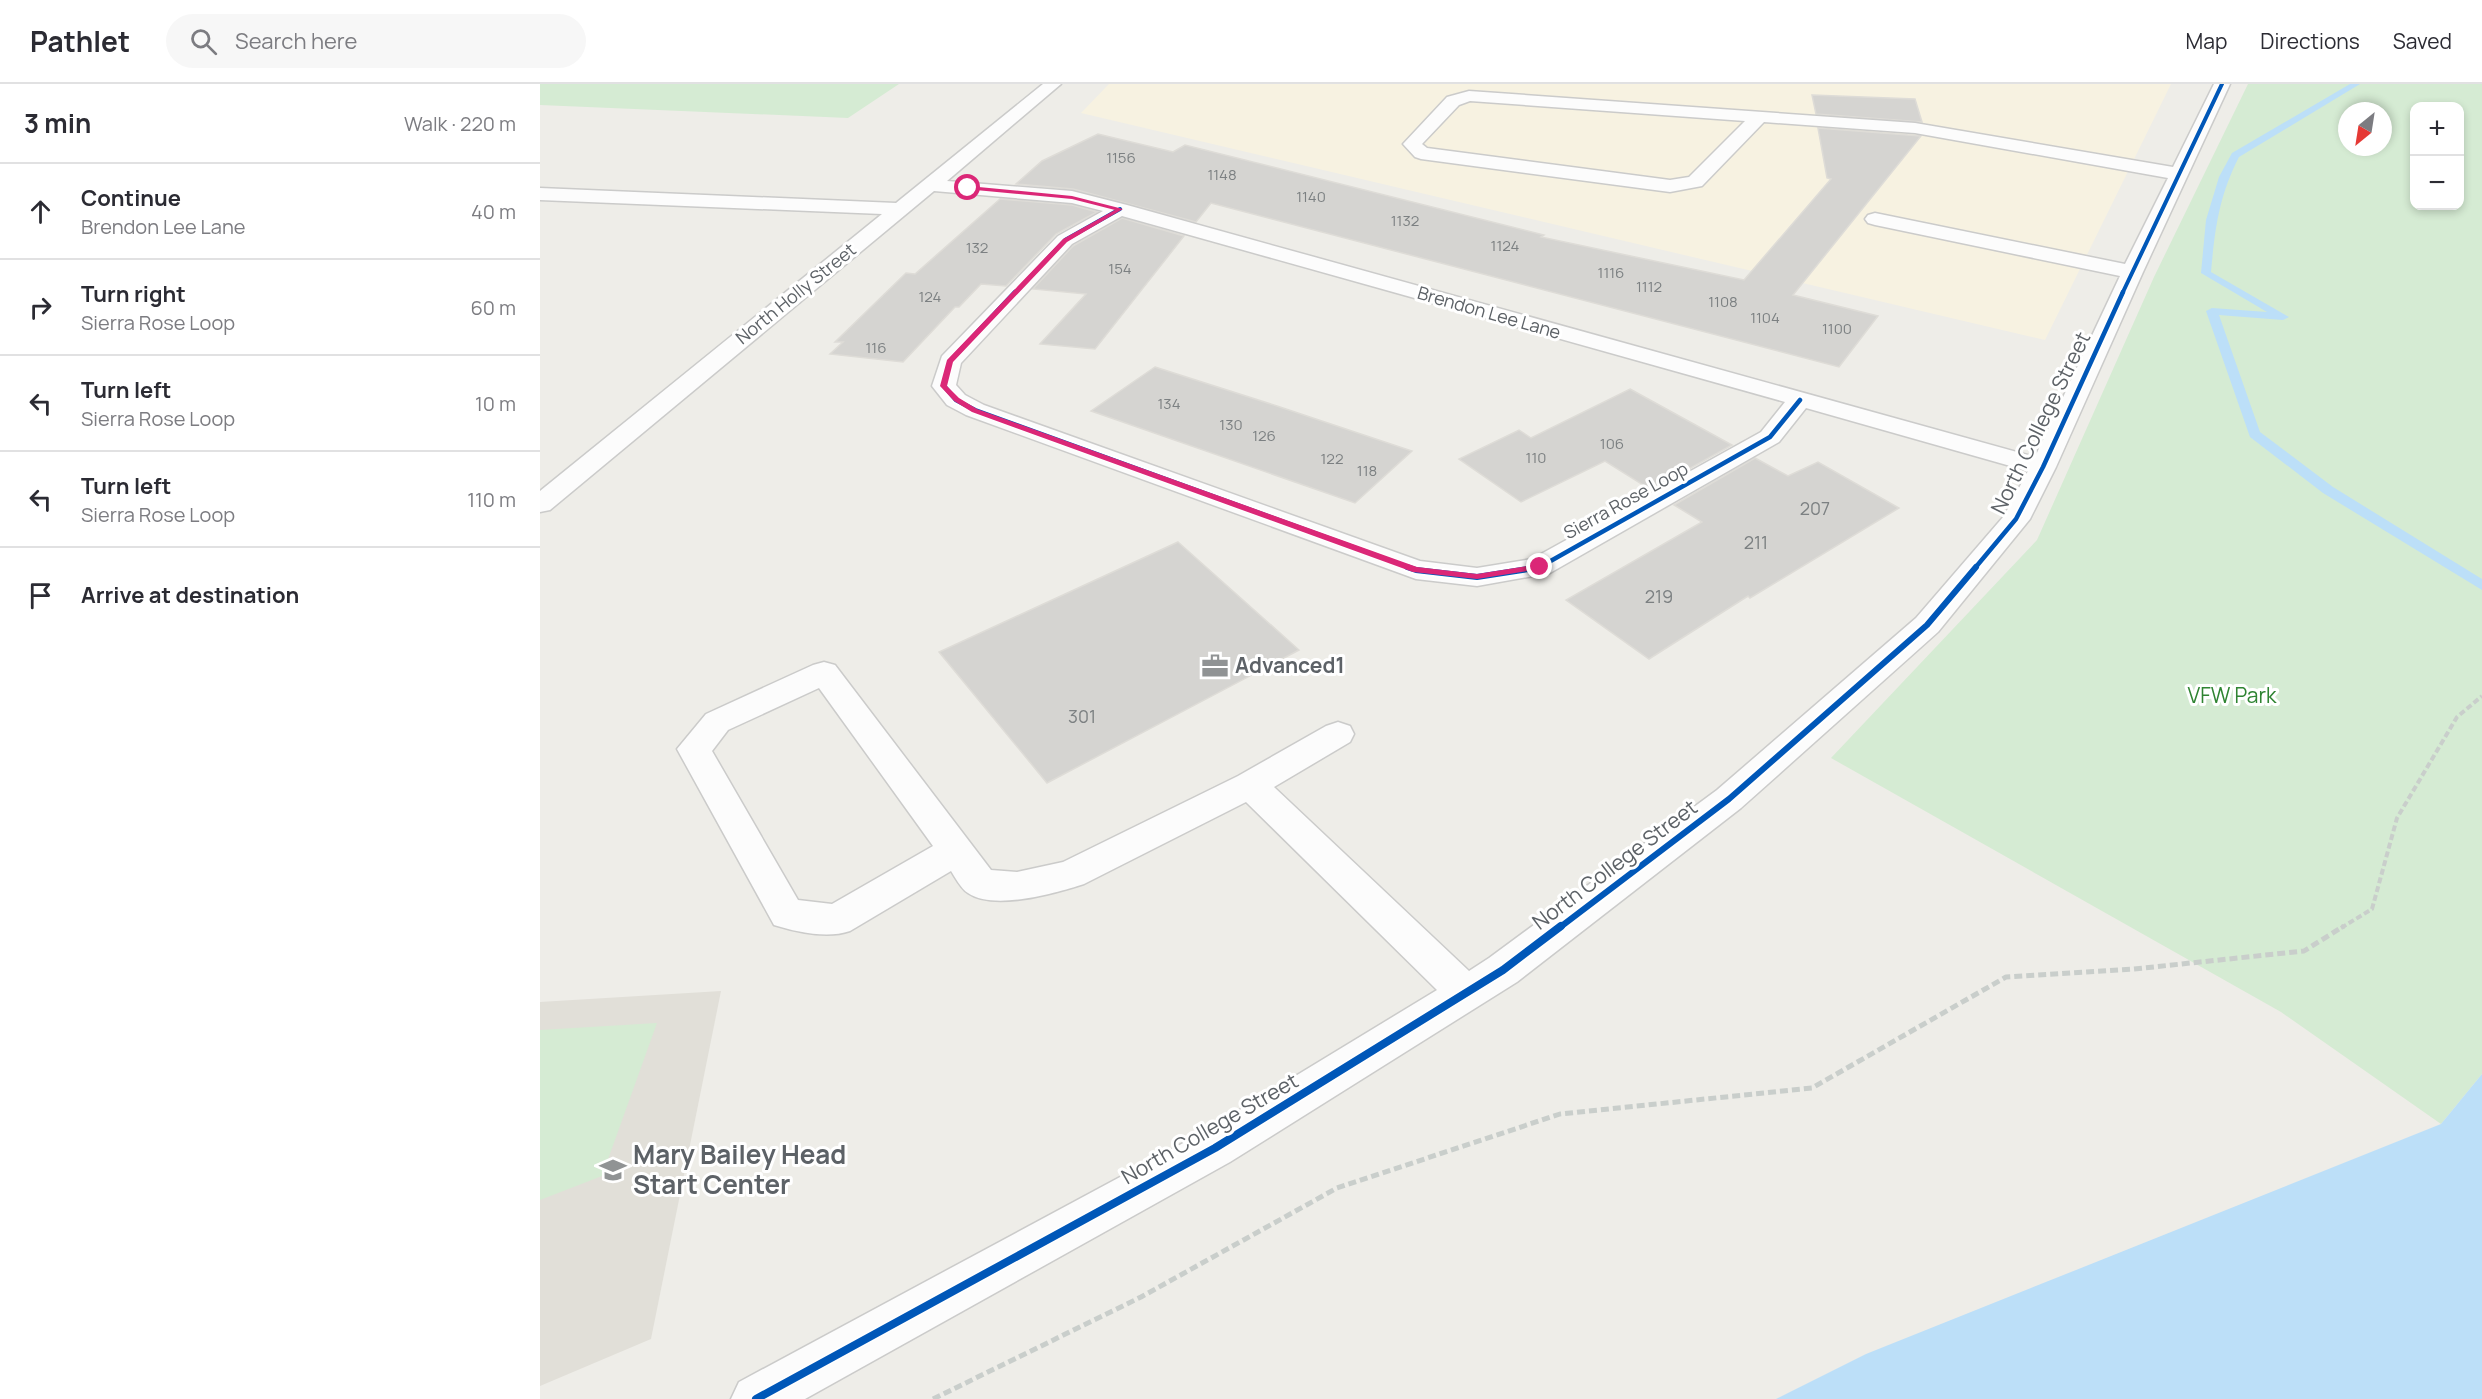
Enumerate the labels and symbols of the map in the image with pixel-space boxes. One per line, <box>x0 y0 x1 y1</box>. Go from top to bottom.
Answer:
north arrow <box>2338 102 2392 156</box>
house number: 1156 <box>1106 147 1136 168</box>
house number: 1148 <box>1207 164 1237 185</box>
route start <box>954 174 980 200</box>
house number: 1140 <box>1296 186 1326 207</box>
house number: 1132 <box>1391 210 1419 231</box>
house number: 1124 <box>1491 235 1520 256</box>
street label: North Holly Street <box>730 237 861 349</box>
house number: 132 <box>966 237 988 258</box>
house number: 154 <box>1108 258 1132 279</box>
house number: 1116 <box>1598 262 1624 283</box>
house number: 1112 <box>1636 276 1662 297</box>
street label: Brendon Lee Lane <box>1415 280 1564 344</box>
house number: 124 <box>919 286 942 307</box>
house number: 1108 <box>1708 291 1738 312</box>
house number: 1104 <box>1750 307 1780 328</box>
house number: 1100 <box>1822 318 1852 339</box>
street label: North College Street <box>1984 327 2096 518</box>
house number: 116 <box>865 337 887 358</box>
house number: 134 <box>1158 393 1181 414</box>
house number: 130 <box>1219 414 1243 435</box>
house number: 126 <box>1252 425 1276 446</box>
house number: 106 <box>1600 433 1624 454</box>
house number: 110 <box>1526 447 1546 468</box>
house number: 122 <box>1321 448 1343 469</box>
street label: Sierra Rose Loop <box>1559 456 1692 544</box>
house number: 118 <box>1357 460 1377 481</box>
house number: 207 <box>1800 496 1830 520</box>
house number: 211 <box>1744 530 1768 554</box>
route end <box>1526 553 1552 579</box>
house number: 219 <box>1645 584 1673 608</box>
office icon: Advanced1 <box>1200 651 1230 681</box>
place label: Advanced1 <box>1235 651 1345 679</box>
park label: VFW Park <box>2188 681 2277 709</box>
house number: 301 <box>1068 704 1096 728</box>
street label: North College Street <box>1526 793 1703 935</box>
street label: North College Street <box>1116 1066 1303 1190</box>
place label: Mary Bailey Head Start Center <box>633 1136 846 1202</box>
school or university icon: Mary Bailey Head Start Center <box>598 1155 628 1185</box>

